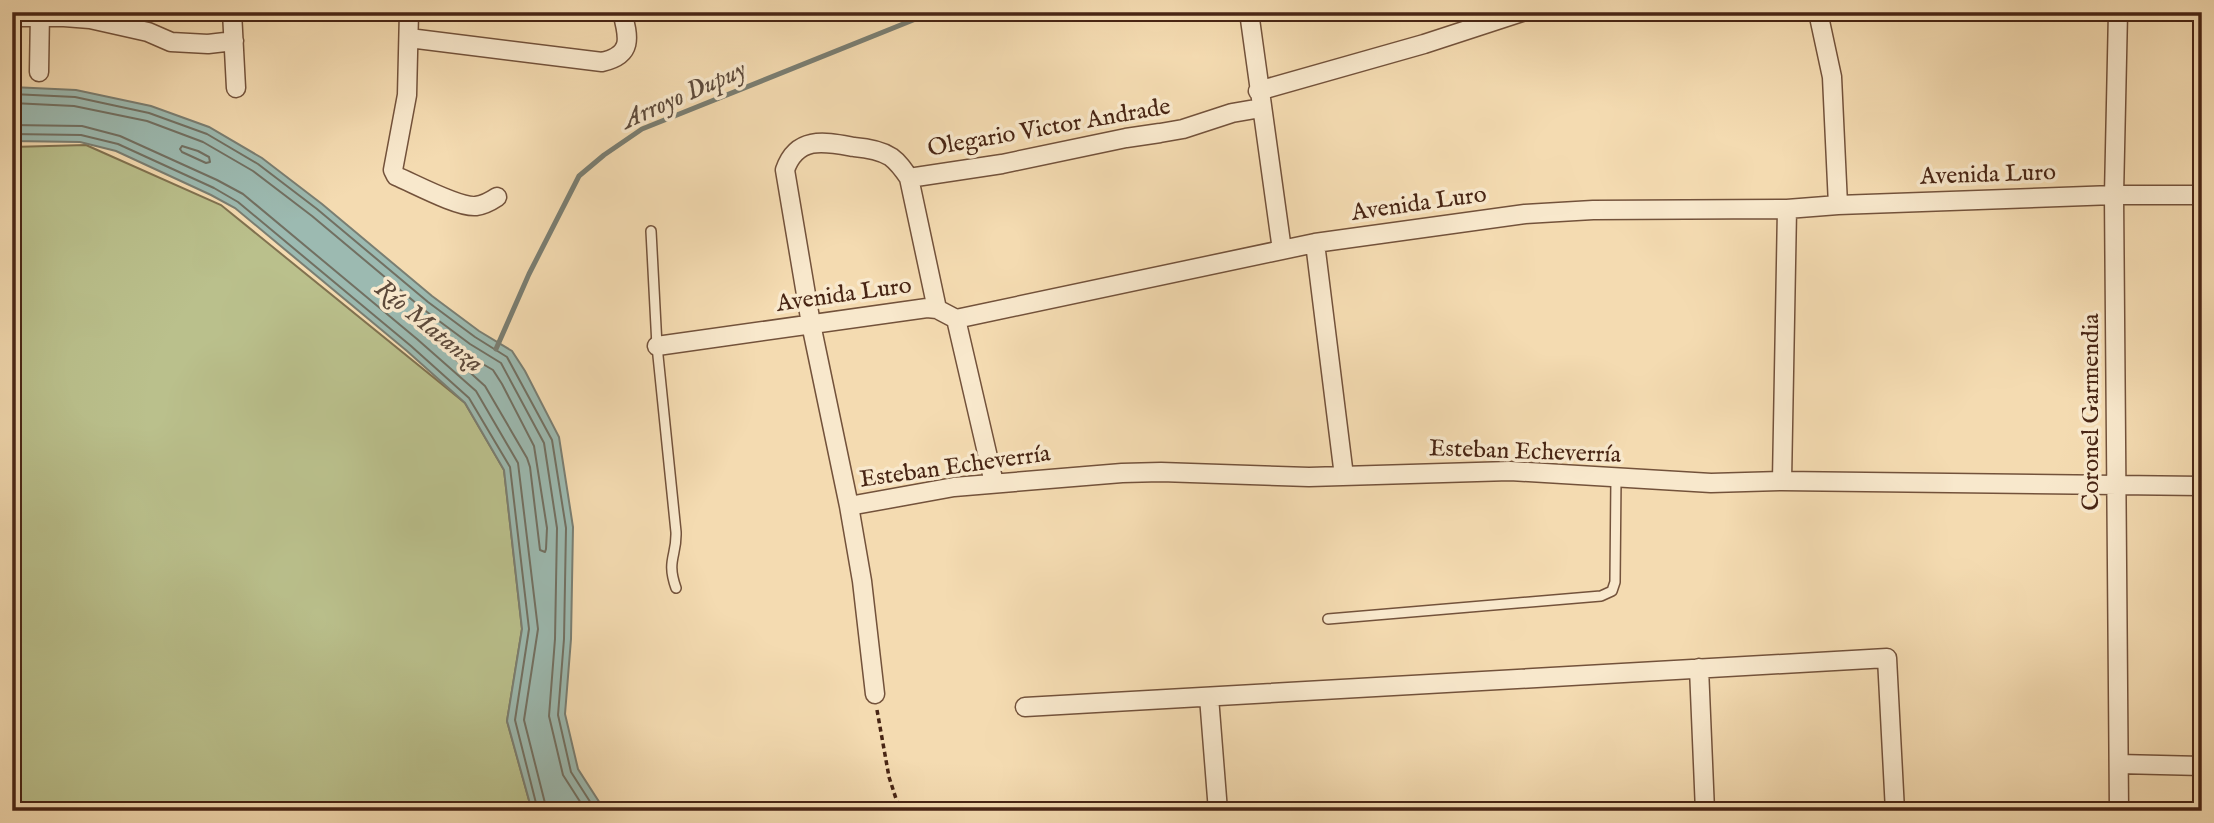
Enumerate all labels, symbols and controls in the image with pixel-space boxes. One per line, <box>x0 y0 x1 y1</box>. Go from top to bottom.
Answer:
water label: Arroyo Dupuy <box>614 53 751 138</box>
street label: Olegario Victor Andrade <box>925 91 1173 165</box>
street label: Avenida Luro <box>1918 157 2057 193</box>
street label: Avenida Luro <box>1348 179 1489 229</box>
street label: Avenida Luro <box>773 270 914 320</box>
water label: Río Matanza <box>368 272 490 380</box>
street label: Coronel Garmendia <box>2076 313 2107 511</box>
street label: Esteban Echeverría <box>1428 433 1622 471</box>
street label: Esteban Echeverría <box>858 438 1053 496</box>

